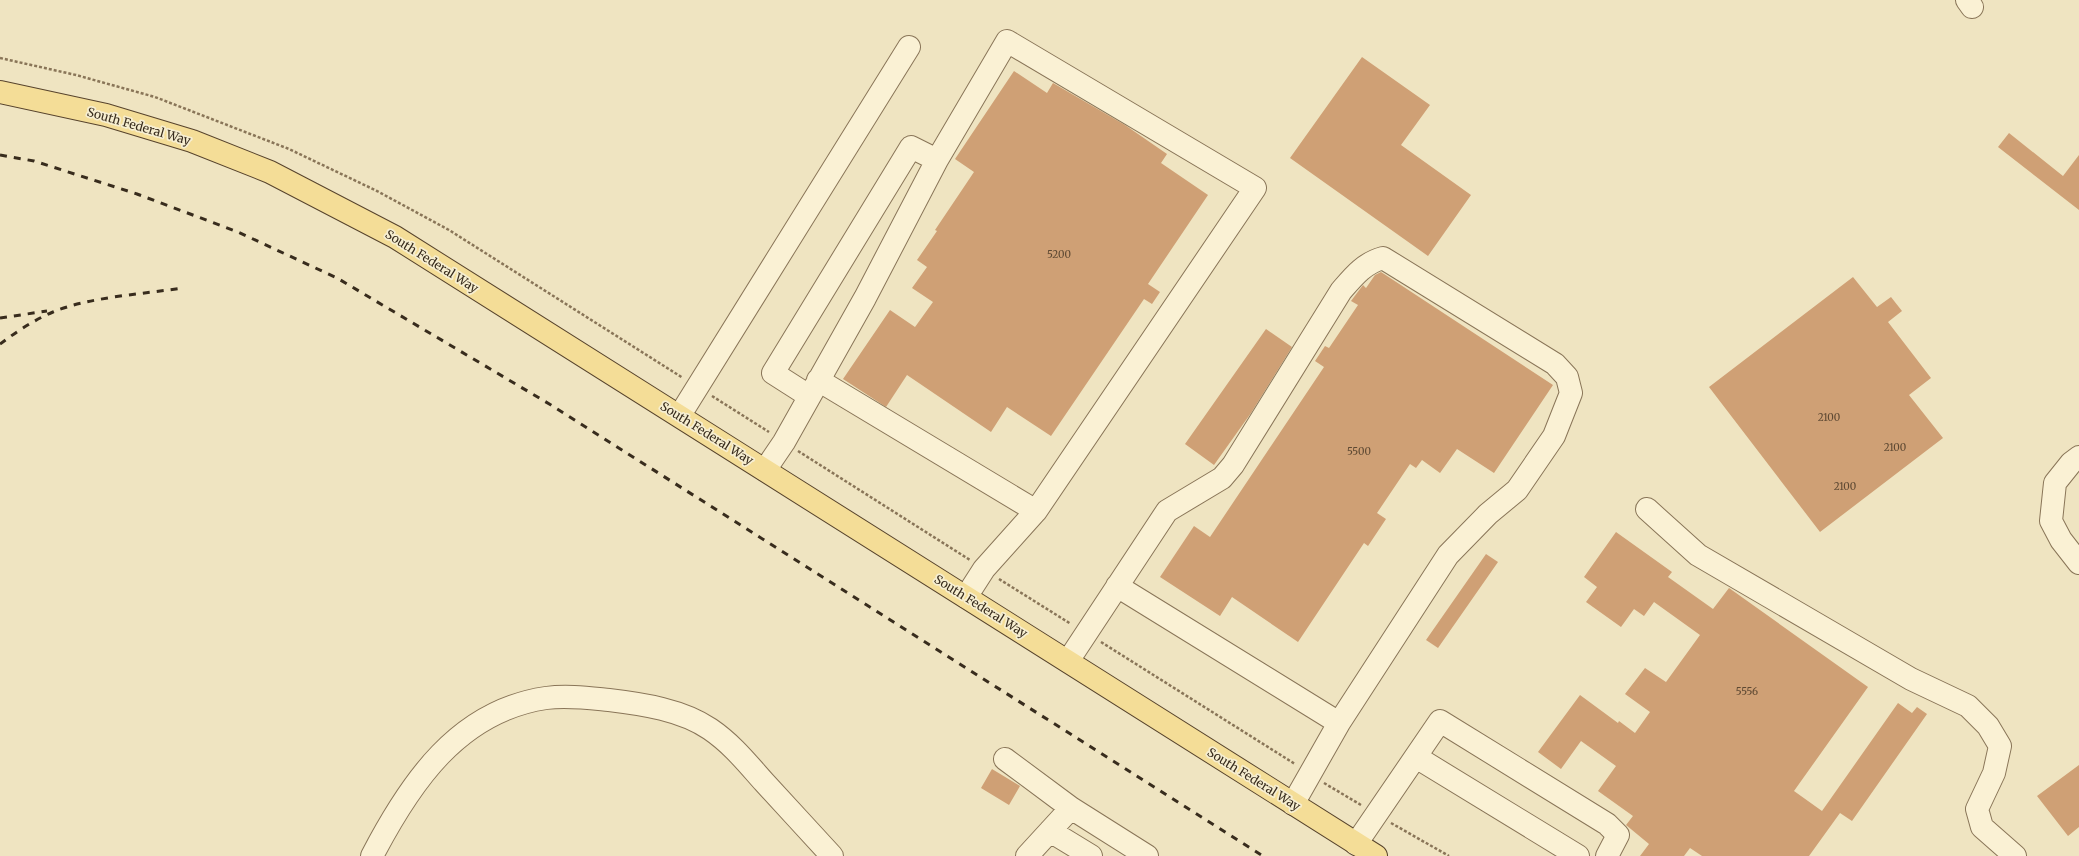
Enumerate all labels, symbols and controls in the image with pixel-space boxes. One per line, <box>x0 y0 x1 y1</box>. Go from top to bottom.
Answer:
street label: South Federal Way <box>86 104 192 148</box>
street label: South Federal Way <box>383 226 481 296</box>
house number: 5200 <box>1047 248 1071 261</box>
street label: South Federal Way <box>658 398 756 468</box>
house number: 2100 <box>1818 411 1840 424</box>
house number: 2100 <box>1884 441 1906 454</box>
house number: 5500 <box>1347 445 1371 458</box>
house number: 2100 <box>1834 480 1856 493</box>
street label: South Federal Way <box>932 571 1030 641</box>
house number: 5556 <box>1736 685 1758 698</box>
street label: South Federal Way <box>1205 744 1303 814</box>

